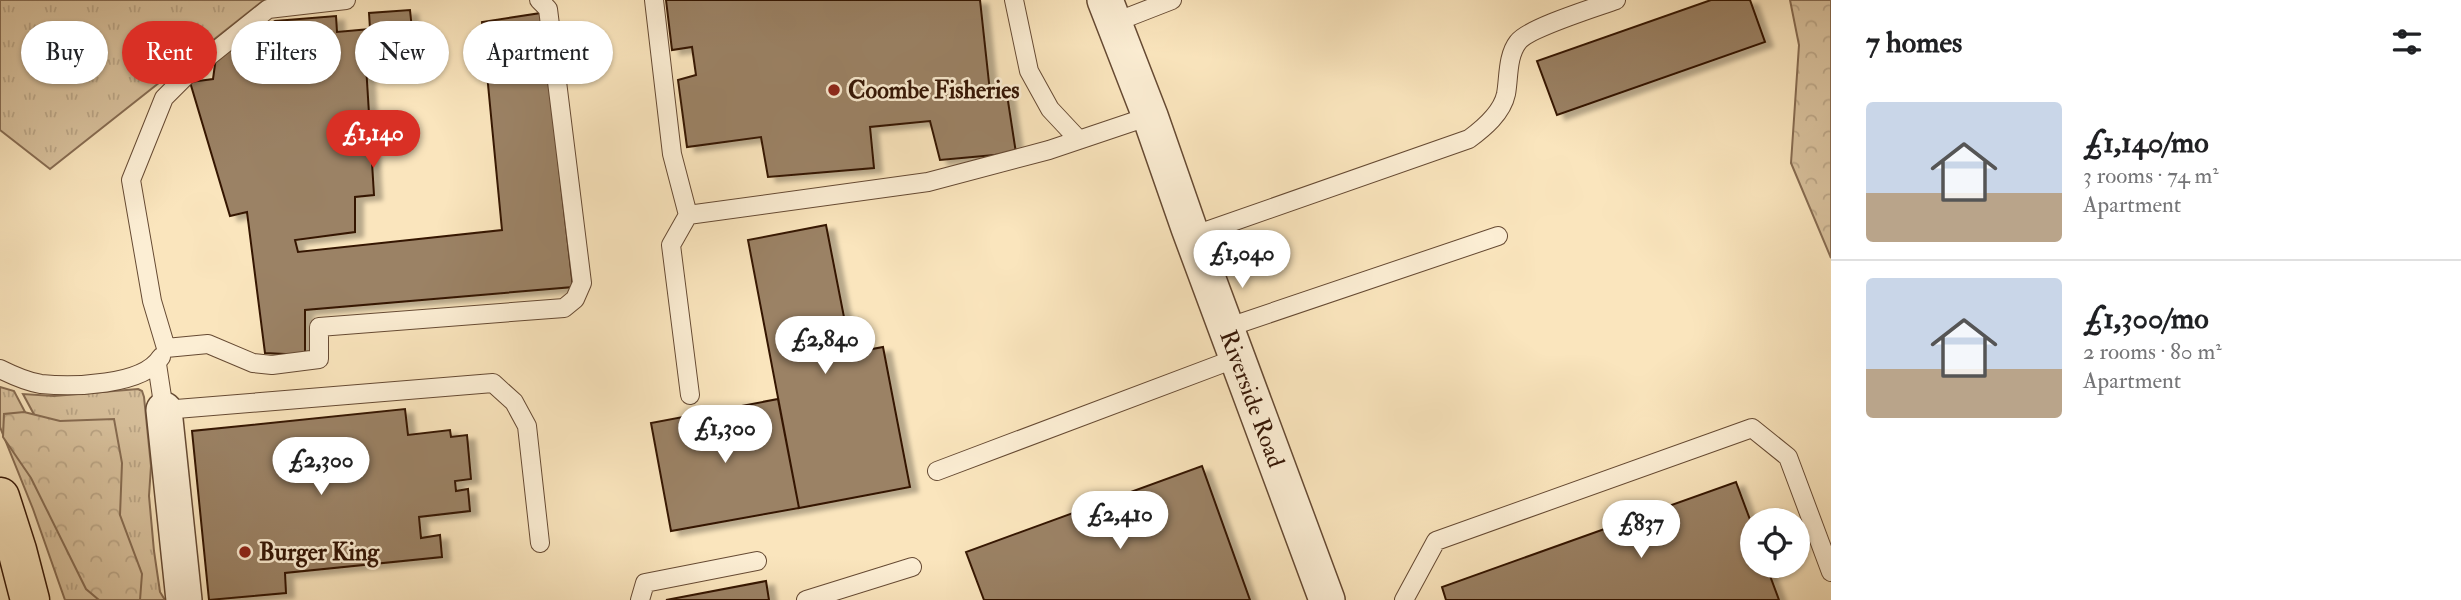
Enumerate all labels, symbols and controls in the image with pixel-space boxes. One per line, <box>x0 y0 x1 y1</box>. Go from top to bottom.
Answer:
chip: Buy <box>21 21 108 84</box>
chip: Rent <box>122 21 217 84</box>
chip: Filters <box>231 21 341 84</box>
chip: New <box>355 21 449 84</box>
chip: Apartment <box>463 21 613 84</box>
icon: filters <box>2388 23 2426 61</box>
text: 7 homes <box>1866 24 1962 61</box>
place label: Coombe Fisheries <box>848 75 1020 106</box>
marker: Coombe Fisheries <box>826 82 842 98</box>
pin: £1,140 <box>316 110 430 170</box>
text: £1,140 <box>342 118 404 147</box>
text: £1,140/mo <box>2083 124 2209 161</box>
icon: home <box>1922 130 2006 214</box>
text: 3 rooms · 74 m² <box>2083 161 2219 190</box>
text: Apartment <box>2083 190 2181 219</box>
pin: £1,040 <box>1185 230 1299 290</box>
text: £1,040 <box>1209 238 1275 267</box>
text: £1,300/mo <box>2083 300 2209 337</box>
icon: home <box>1922 306 2006 390</box>
pin: £2,840 <box>768 316 882 376</box>
text: £2,840 <box>791 324 859 353</box>
street label: Riverside Road <box>1213 326 1292 472</box>
text: 2 rooms · 80 m² <box>2083 337 2222 366</box>
text: Apartment <box>2083 366 2181 395</box>
pin: £1,300 <box>668 406 782 465</box>
text: £1,300 <box>694 413 756 442</box>
pin: £2,300 <box>264 438 378 497</box>
text: £2,300 <box>288 445 354 474</box>
pin: £2,410 <box>1063 491 1177 551</box>
text: £2,410 <box>1087 499 1153 528</box>
pin: £837 <box>1600 500 1682 560</box>
text: £837 <box>1618 508 1664 537</box>
map controls <box>1740 508 1810 578</box>
button: locate <box>1740 508 1810 578</box>
place label: Burger King <box>259 537 380 568</box>
marker: Burger King <box>237 544 253 560</box>

